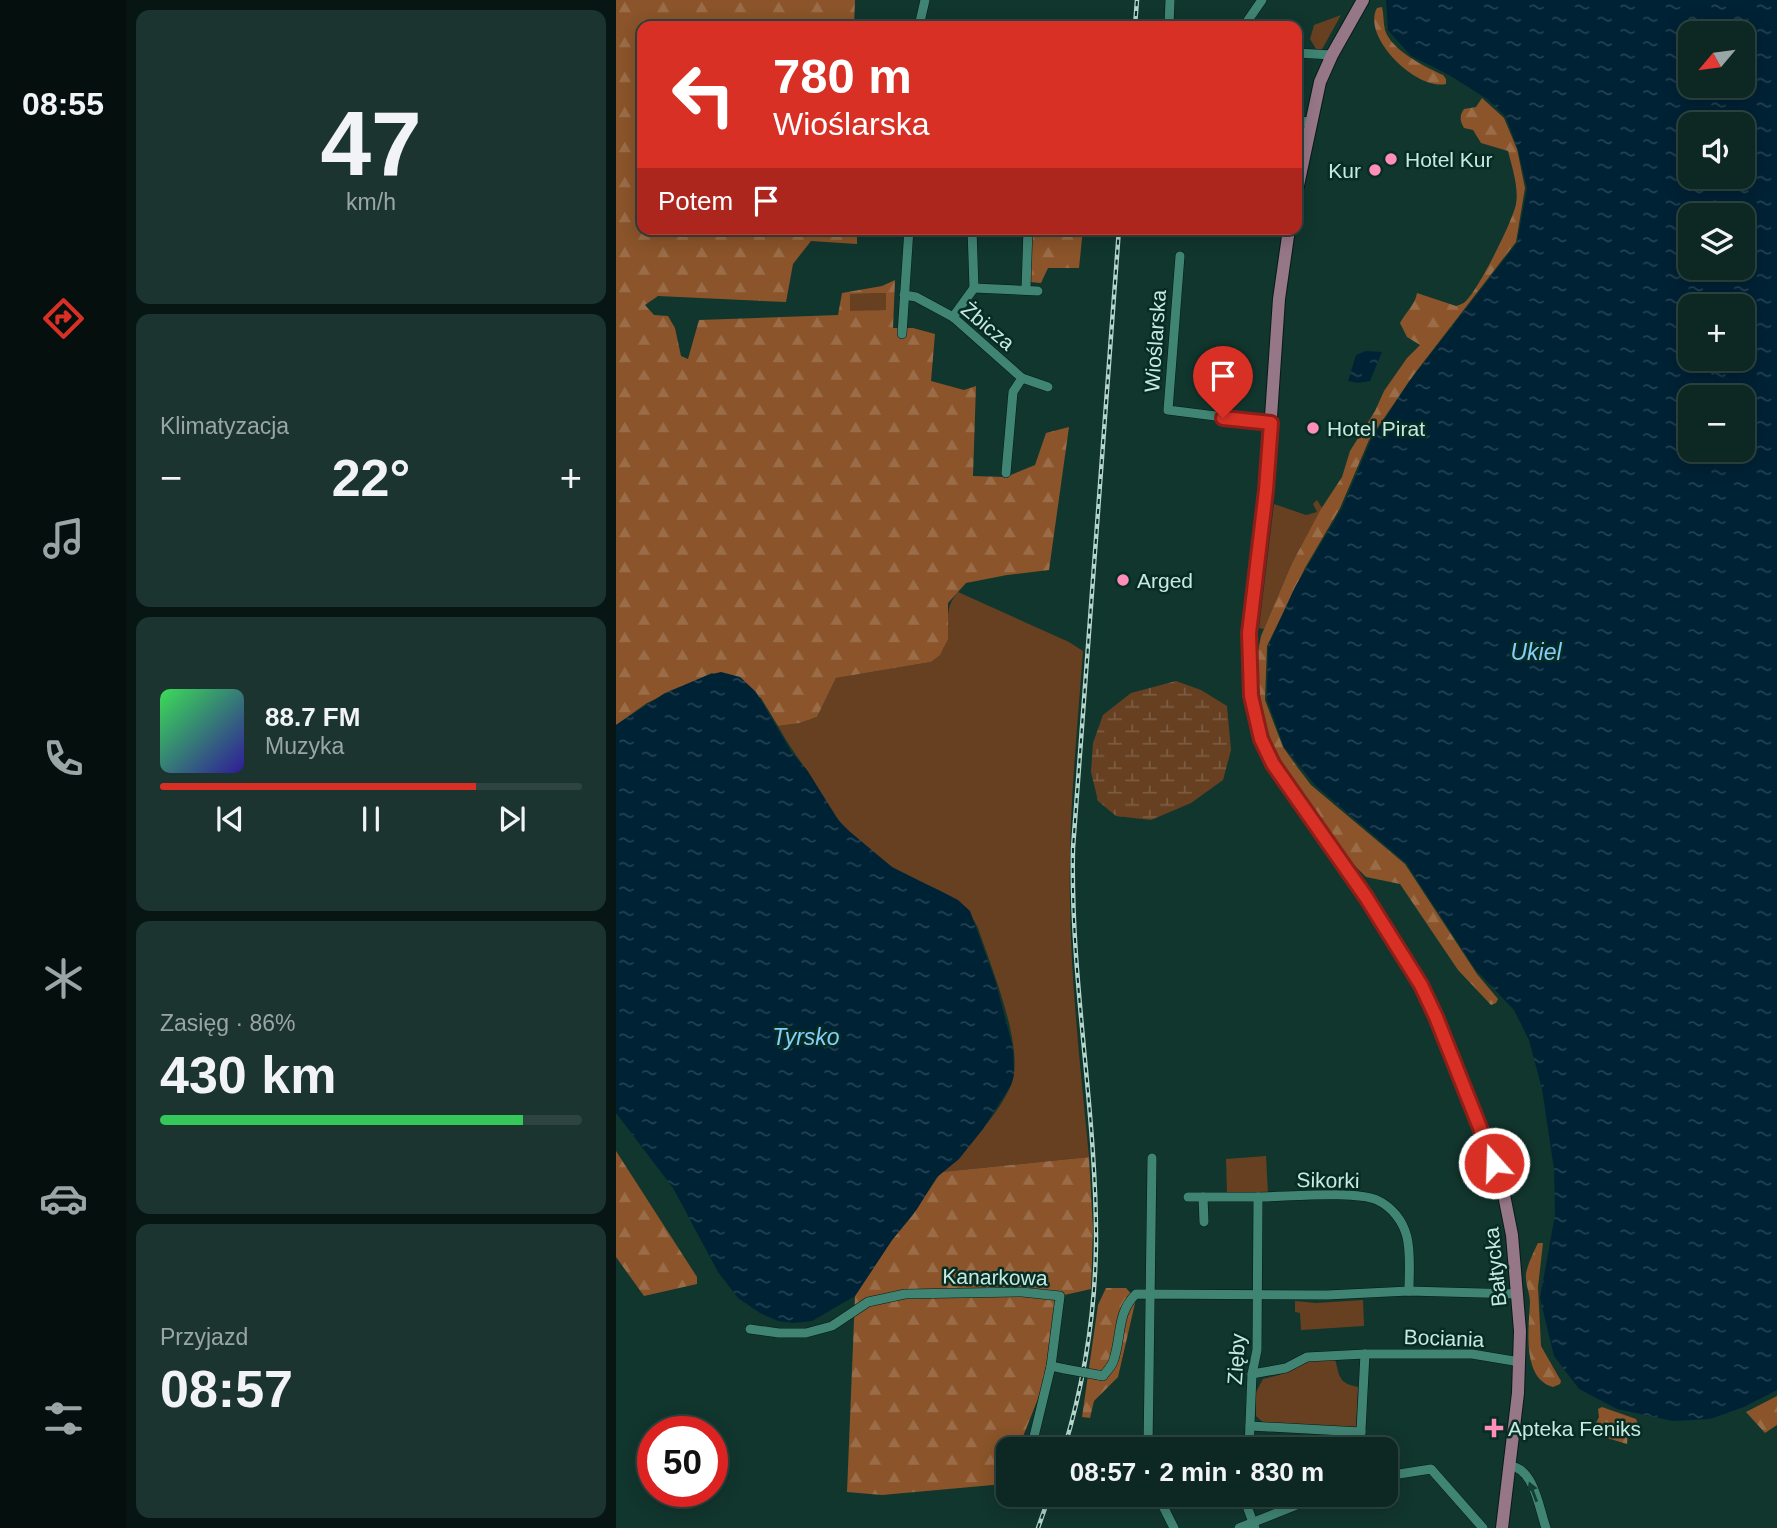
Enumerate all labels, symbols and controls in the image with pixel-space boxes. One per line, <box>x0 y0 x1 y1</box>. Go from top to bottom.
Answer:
north arrow <box>1678 21 1755 98</box>
map controls <box>1678 21 1755 462</box>
icon: left <box>658 49 749 140</box>
text: 780 m <box>773 49 912 103</box>
text: 08:55 <box>22 86 104 122</box>
text: 47 <box>320 93 422 194</box>
text: Wioślarska <box>773 106 929 142</box>
button: sound <box>1678 112 1755 189</box>
place label: Hotel Kur <box>1405 148 1493 171</box>
marker: Hotel Kur <box>1383 151 1399 167</box>
place label: Kur <box>1328 159 1361 182</box>
marker: Kur <box>1367 162 1383 178</box>
icon: arrive <box>747 182 785 220</box>
text: Potem <box>658 186 733 216</box>
text: km/h <box>346 189 396 215</box>
button: layers <box>1678 203 1755 280</box>
street label: Wioślarska <box>1140 289 1170 393</box>
icon: directions <box>39 294 88 343</box>
button: + <box>1678 294 1755 371</box>
street label: Żbicza <box>957 297 1019 355</box>
pin <box>1193 346 1253 418</box>
icon: arrive <box>1204 357 1242 395</box>
button: − <box>1678 385 1755 462</box>
text: Klimatyzacja <box>160 413 289 439</box>
place label: Hotel Pirat <box>1327 417 1425 440</box>
marker: Hotel Pirat <box>1305 420 1321 436</box>
text: 22° <box>332 449 410 507</box>
text: − <box>160 457 182 499</box>
text: + <box>560 457 582 499</box>
icon: music <box>39 514 88 563</box>
place label: Arged <box>1137 569 1193 592</box>
marker: Arged <box>1115 572 1131 588</box>
water label: Ukiel <box>1510 639 1562 665</box>
text: 88.7 FM <box>265 702 360 732</box>
text: Muzyka <box>265 733 344 759</box>
icon: phone <box>39 734 88 783</box>
icon: previous <box>211 800 249 838</box>
icon: pause <box>352 800 390 838</box>
icon: next <box>493 800 531 838</box>
icon: climate <box>39 954 88 1003</box>
text: Zasięg · 86% <box>160 1010 296 1036</box>
water label: Tyrsko <box>772 1024 840 1050</box>
text: 430 km <box>160 1046 336 1104</box>
position arrow <box>1457 1126 1531 1200</box>
street label: Sikorki <box>1296 1168 1360 1192</box>
icon: car <box>39 1174 88 1223</box>
street label: Bałtycka <box>1479 1226 1511 1308</box>
street label: Kanarkowa <box>942 1265 1048 1289</box>
text: Przyjazd <box>160 1324 248 1350</box>
street label: Bociania <box>1403 1325 1485 1351</box>
street label: Zięby <box>1223 1332 1249 1385</box>
text: 08:57 <box>160 1360 293 1418</box>
icon: filters <box>39 1394 88 1443</box>
speed limit sign: 50 <box>637 1416 728 1507</box>
place label: Apteka Feniks <box>1508 1417 1641 1440</box>
marker: Apteka Feniks <box>1486 1420 1502 1436</box>
text: 08:57 · 2 min · 830 m <box>1070 1457 1324 1487</box>
one-way arrow <box>1528 1481 1539 1502</box>

